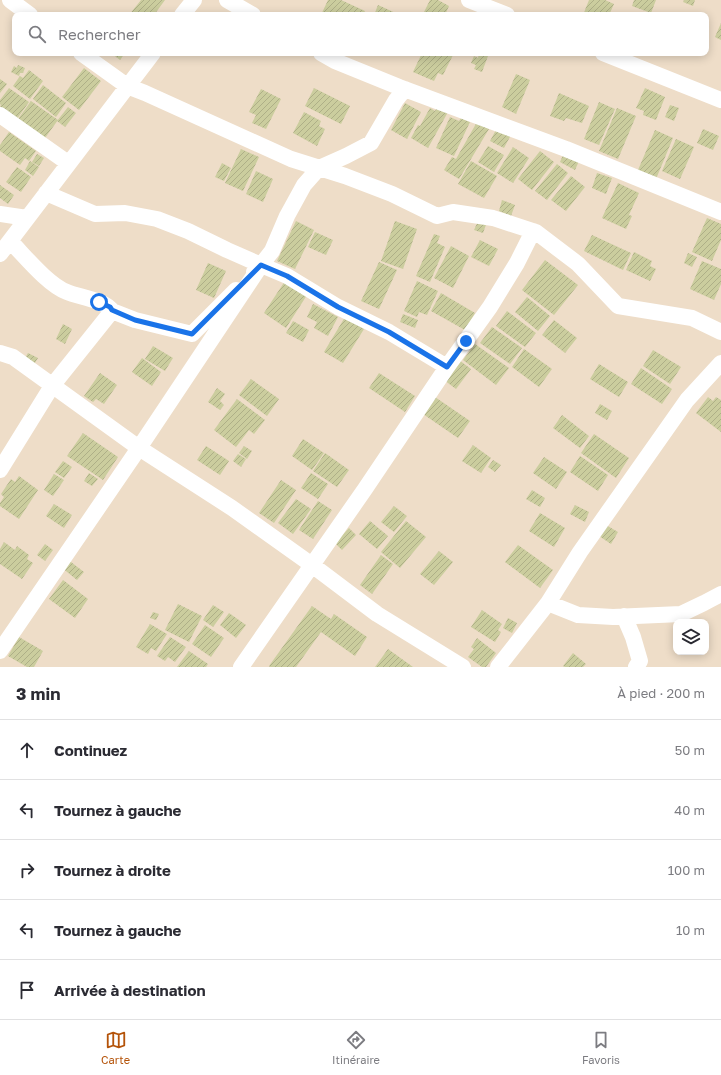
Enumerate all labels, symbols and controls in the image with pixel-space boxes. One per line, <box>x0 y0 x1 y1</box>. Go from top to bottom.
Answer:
search box <box>12 12 709 56</box>
icon: search <box>26 23 48 45</box>
text: Rechercher <box>58 25 141 43</box>
route start <box>90 293 108 311</box>
route end <box>457 332 475 350</box>
map controls <box>673 619 709 655</box>
button: layers <box>673 619 709 655</box>
text: 3 min <box>16 683 60 704</box>
text: À pied · 200 m <box>617 685 705 701</box>
icon: ahead <box>16 739 38 761</box>
text: Continuez <box>54 741 127 759</box>
text: 50 m <box>675 742 705 758</box>
icon: left <box>16 799 38 821</box>
text: Tournez à gauche <box>54 801 181 819</box>
text: 40 m <box>674 802 705 818</box>
icon: right <box>16 859 38 881</box>
text: Tournez à droite <box>54 861 171 879</box>
text: 100 m <box>668 862 705 878</box>
icon: left <box>16 919 38 941</box>
text: Tournez à gauche <box>54 921 181 939</box>
text: 10 m <box>676 922 705 938</box>
icon: arrive <box>16 979 38 1001</box>
text: Arrivée à destination <box>54 981 206 999</box>
tab: Carte <box>101 1029 130 1066</box>
tab: Itinéraire <box>332 1029 380 1066</box>
tab: Favoris <box>582 1029 620 1066</box>

